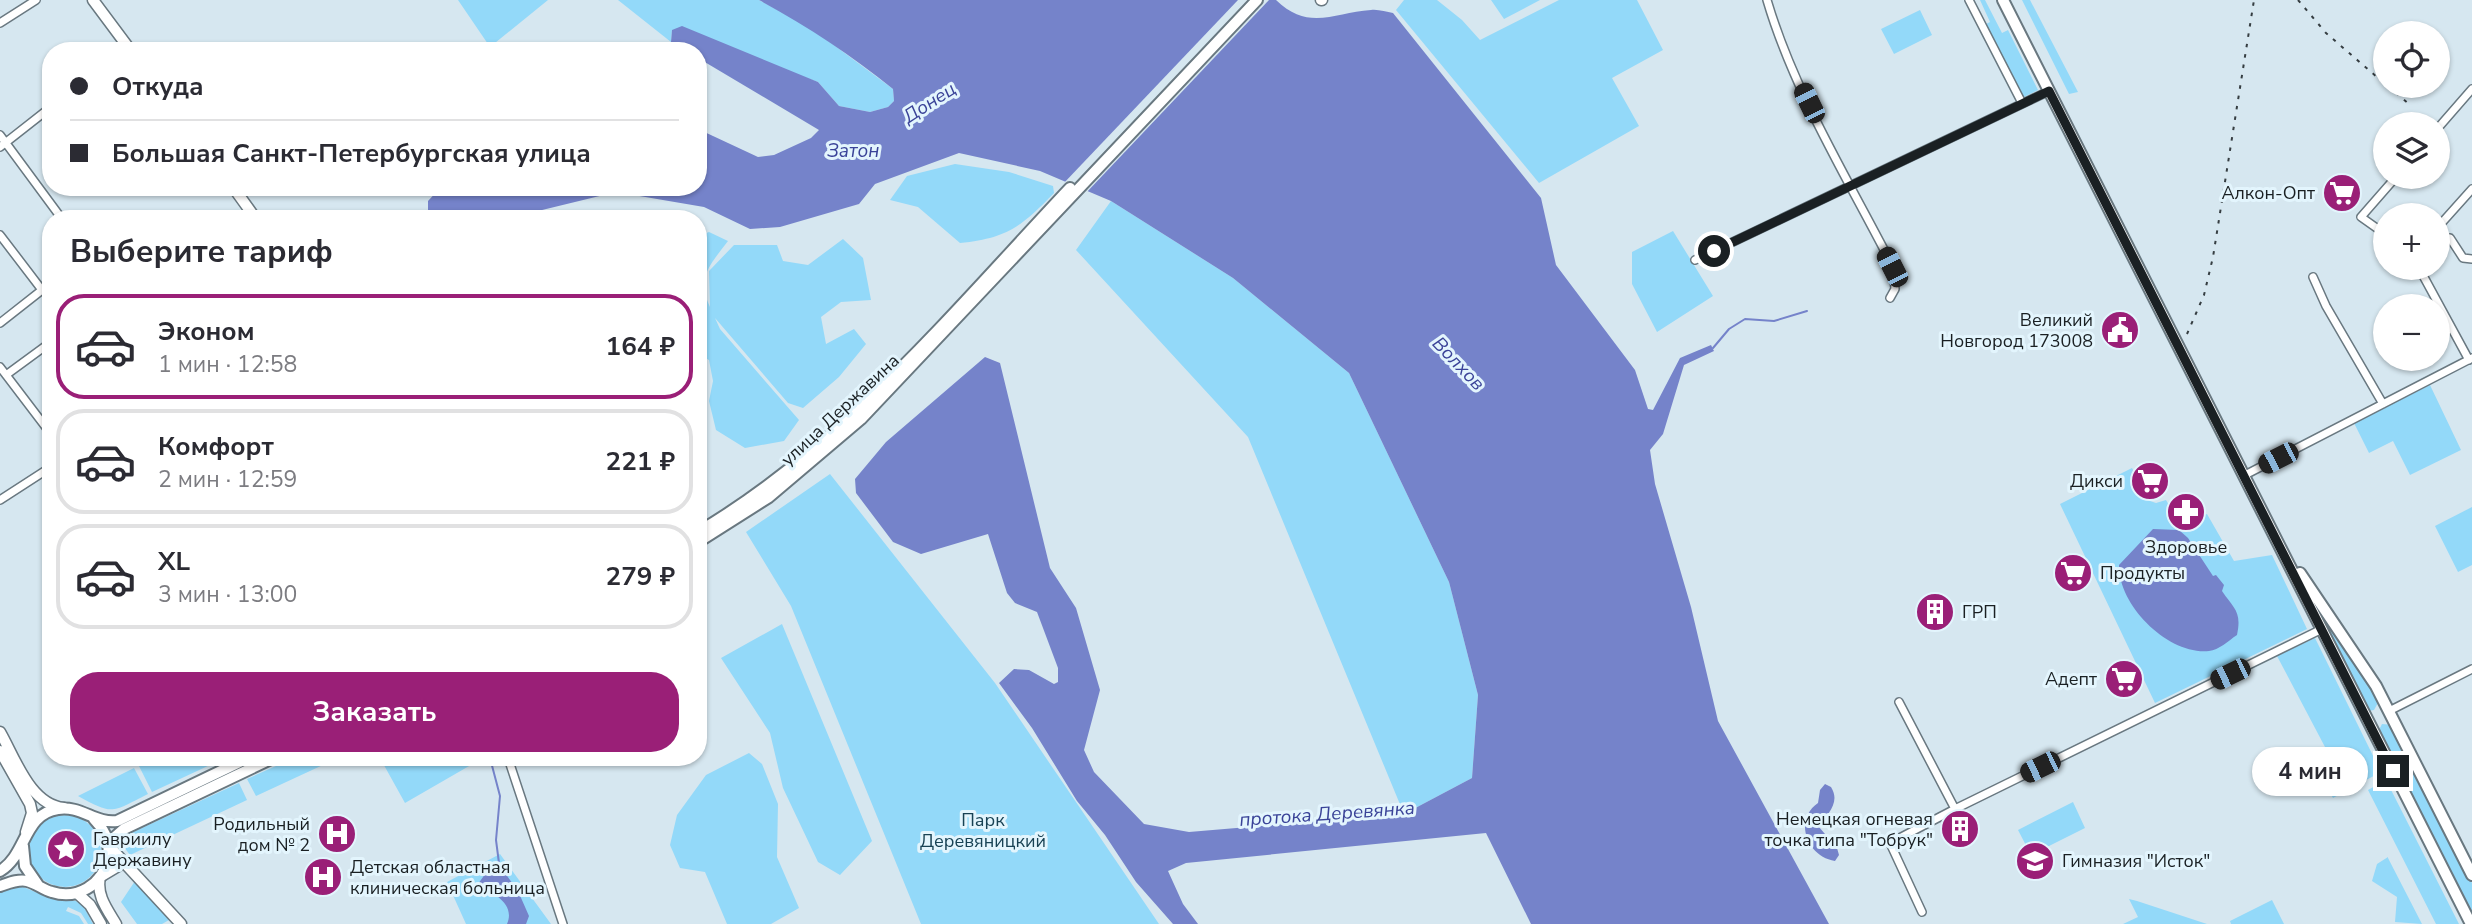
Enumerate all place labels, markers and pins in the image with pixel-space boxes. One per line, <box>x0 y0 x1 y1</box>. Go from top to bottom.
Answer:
supermarket icon: Алкон-Опт <box>2321 172 2363 214</box>
place label: Алкон-Опт <box>2221 181 2315 205</box>
place label: Великий Новгород 173008 <box>1940 308 2093 353</box>
public building icon: Великий Новгород 173008 <box>2099 309 2141 351</box>
supermarket icon: Дикси <box>2129 460 2171 502</box>
place label: Дикси <box>2070 469 2123 493</box>
pharmacy icon: Здоровье <box>2165 491 2207 533</box>
place label: Здоровье <box>2145 535 2227 559</box>
supermarket icon: Продукты <box>2052 552 2094 594</box>
place label: Продукты <box>2100 561 2185 585</box>
building icon: ГРП <box>1914 591 1956 633</box>
place label: ГРП <box>1962 600 1997 624</box>
supermarket icon: Адепт <box>2103 658 2145 700</box>
place label: Адепт <box>2045 667 2097 691</box>
place label: Немецкая огневая точка типа "Тобрук" <box>1764 807 1933 852</box>
building icon: Немецкая огневая точка типа "Тобрук" <box>1939 808 1981 850</box>
place label: Родильный дом № 2 <box>213 812 310 857</box>
hospital icon: Родильный дом № 2 <box>316 813 358 855</box>
place label: Гавриилу Державину <box>93 827 192 872</box>
place icon: Гавриилу Державину <box>45 828 87 870</box>
school or university icon: Гимназия "Исток" <box>2014 840 2056 882</box>
place label: Гимназия "Исток" <box>2062 849 2210 873</box>
place label: Детская областная клиническая больница <box>350 855 545 900</box>
hospital icon: Детская областная клиническая больница <box>302 856 344 898</box>

